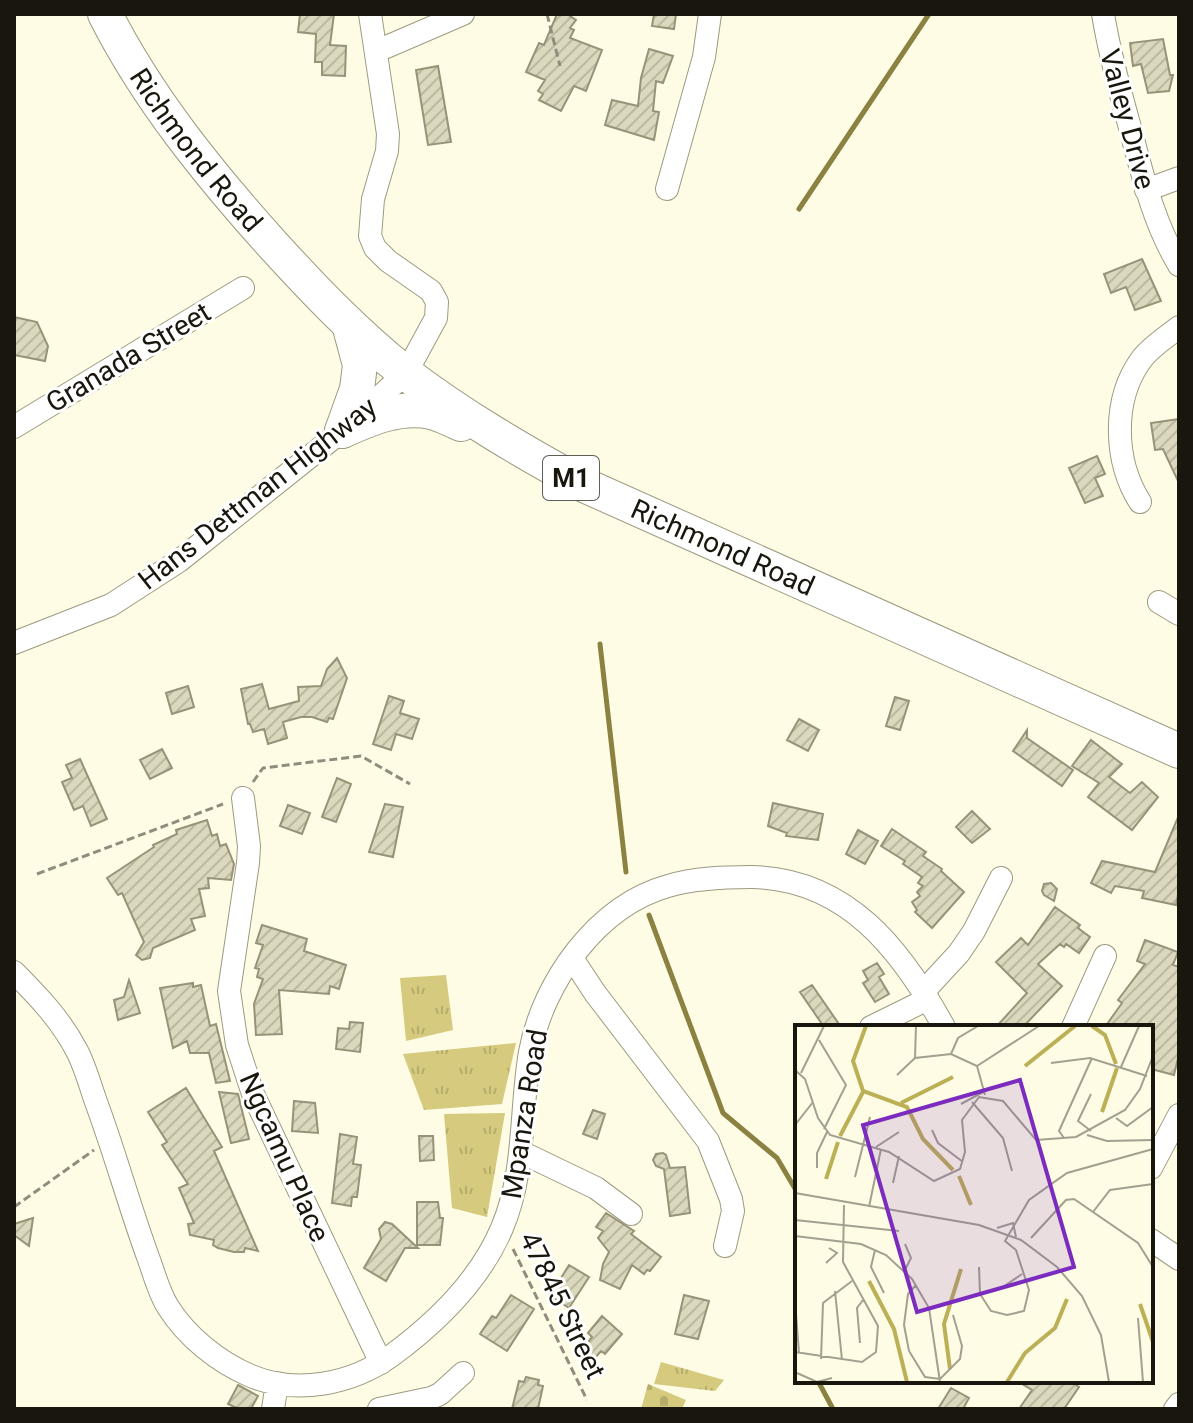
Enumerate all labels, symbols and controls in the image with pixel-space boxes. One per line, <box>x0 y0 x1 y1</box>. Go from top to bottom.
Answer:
street label: Valley Drive <box>1093 45 1162 193</box>
street label: Richmond Road <box>123 62 269 238</box>
street label: Granada Street <box>40 295 216 419</box>
street label: Hans Dettman Highway <box>132 390 383 597</box>
road number: M1 <box>543 456 599 500</box>
street label: Richmond Road <box>626 492 819 603</box>
inset map <box>795 1025 1153 1383</box>
street label: Mpanza Road <box>495 1027 554 1201</box>
street label: Ngcamu Place <box>233 1067 337 1247</box>
street label: 47845 Street <box>513 1226 612 1384</box>

